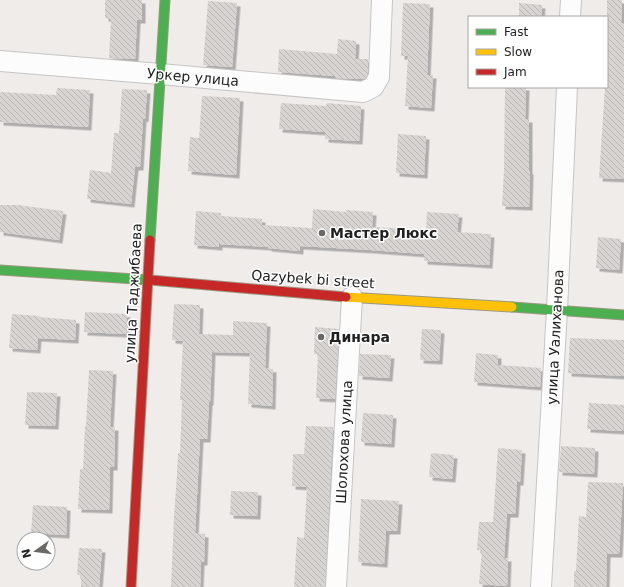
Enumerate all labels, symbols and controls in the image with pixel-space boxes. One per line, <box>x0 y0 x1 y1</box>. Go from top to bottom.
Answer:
legend <box>468 16 608 88</box>
text: Fast <box>504 25 528 39</box>
text: Slow <box>504 45 532 59</box>
street label: Уркер улица <box>146 65 240 89</box>
text: Jam <box>503 65 527 79</box>
street label: улица Таджибаева <box>121 223 145 363</box>
place label: Мастер Люкс <box>330 225 437 241</box>
marker: Мастер Люкс <box>317 228 327 238</box>
street label: Qazybek bi street <box>251 267 376 291</box>
street label: улица Уалиханова <box>543 269 567 405</box>
place label: Динара <box>329 329 390 345</box>
marker: Динара <box>316 332 326 342</box>
street label: Шолохова улица <box>333 380 355 504</box>
north arrow <box>16 531 56 571</box>
text: N <box>19 547 34 559</box>

